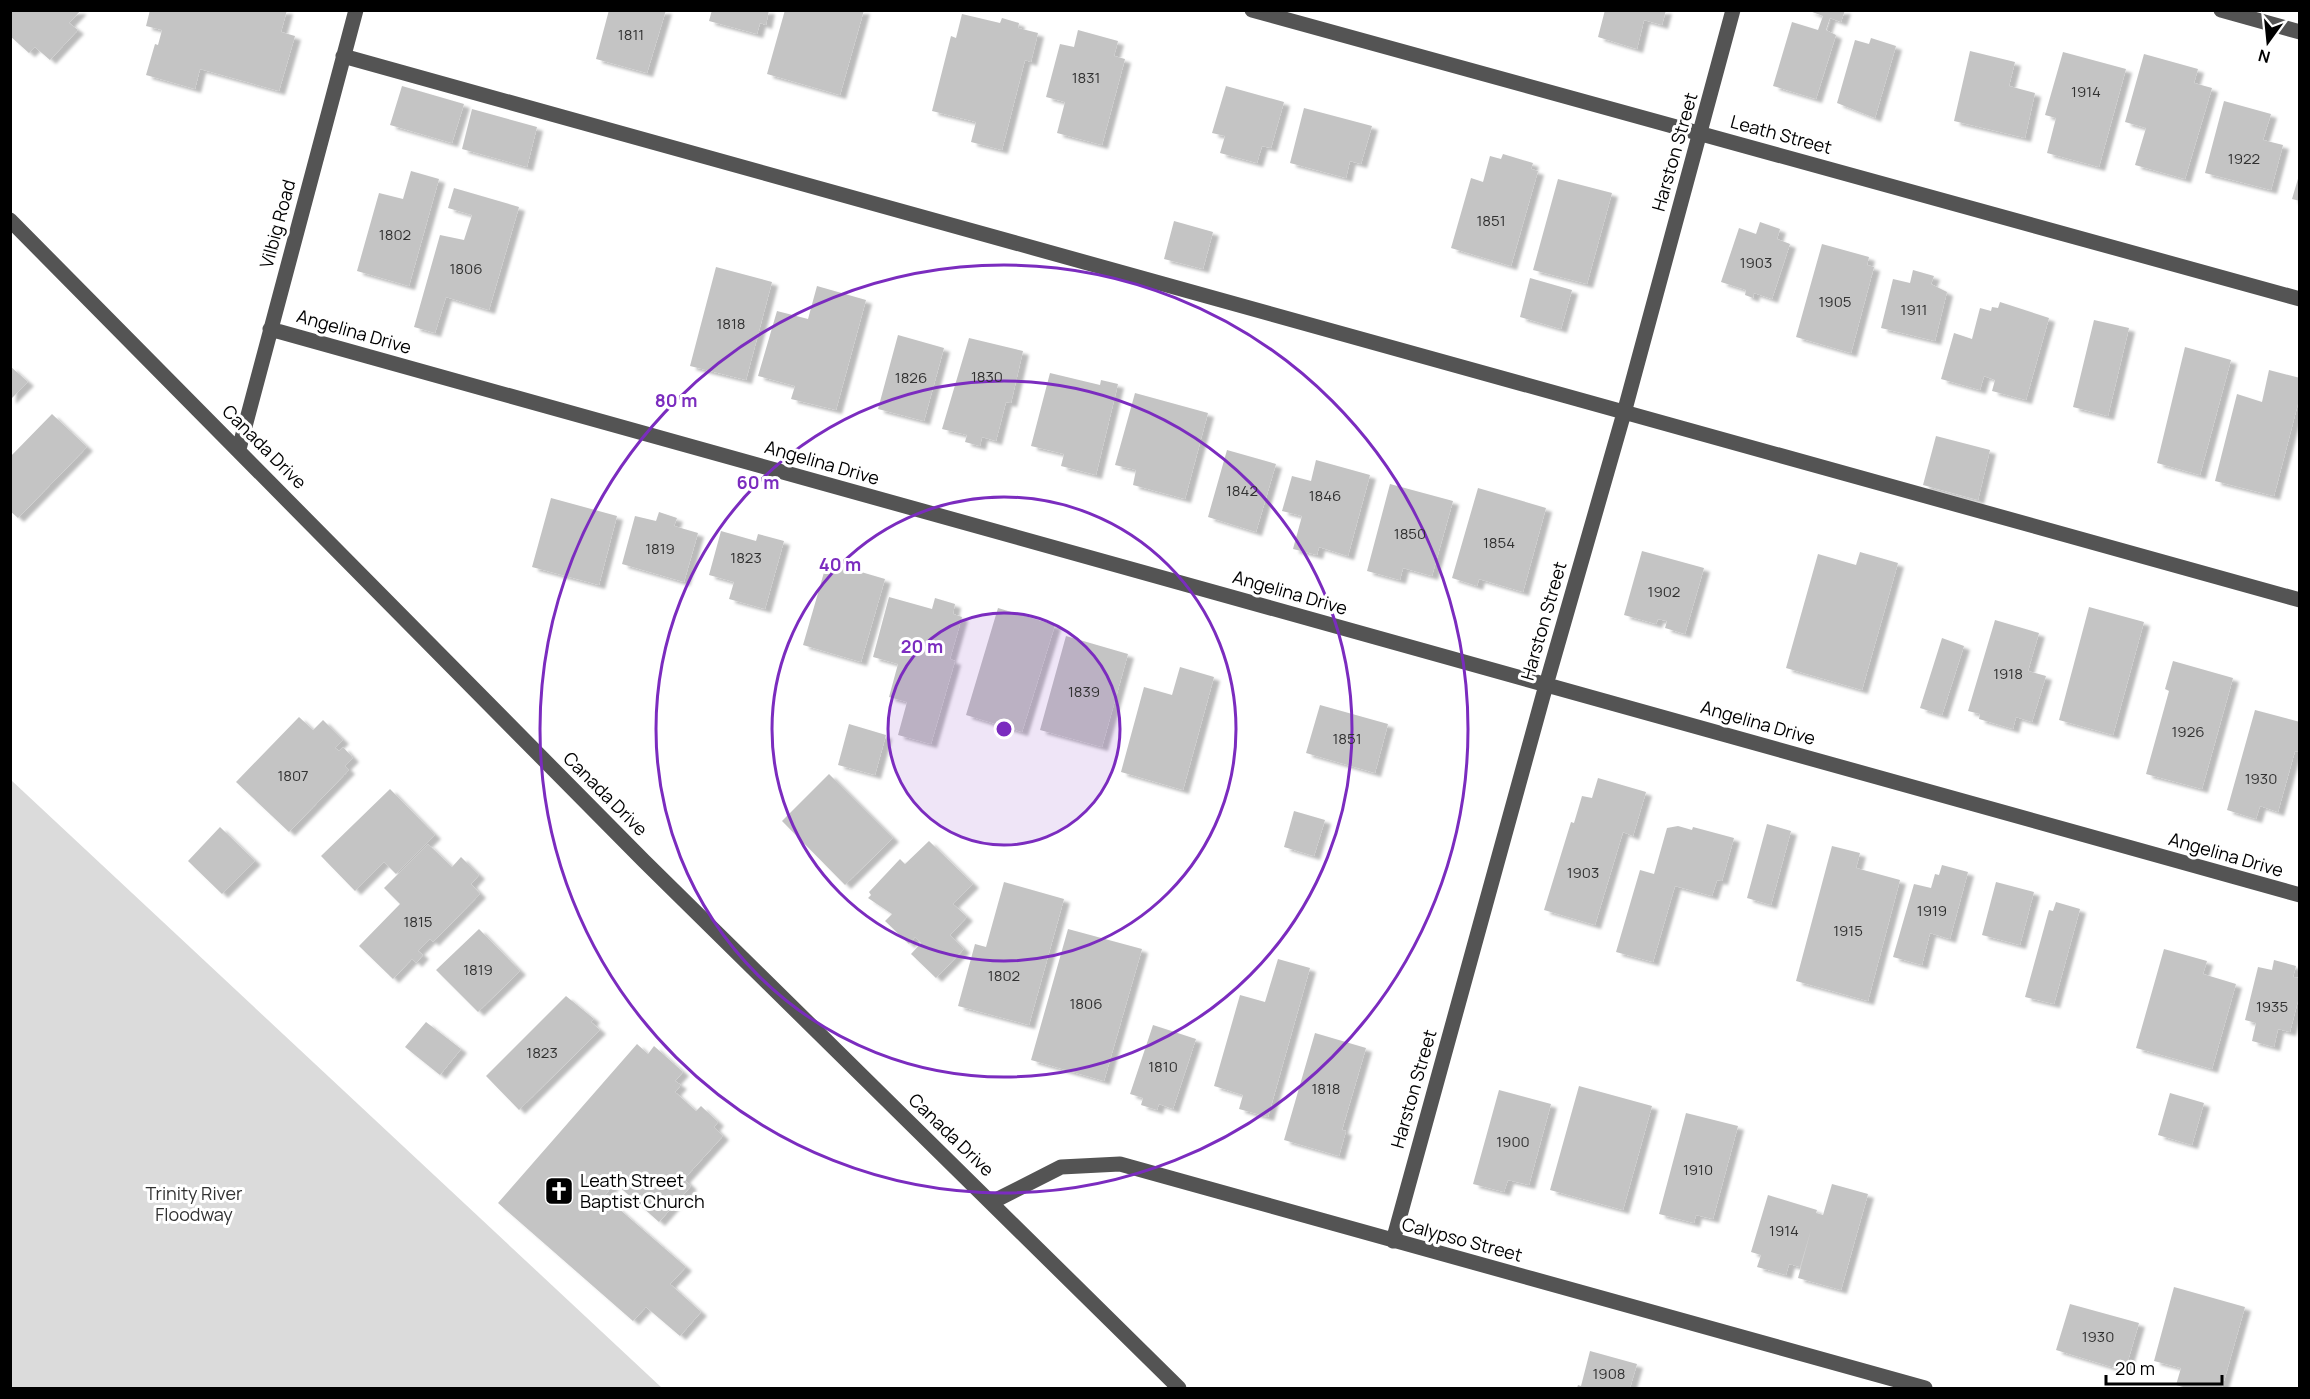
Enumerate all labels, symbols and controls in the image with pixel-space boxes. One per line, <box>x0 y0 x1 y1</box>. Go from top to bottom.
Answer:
north arrow <box>2238 12 2298 72</box>
house number: 1811 <box>618 24 644 45</box>
text: N <box>2256 44 2273 69</box>
house number: 1831 <box>1072 67 1100 88</box>
house number: 1914 <box>2071 81 2101 102</box>
street label: Harston Street <box>1646 90 1702 214</box>
street label: Leath Street <box>1728 109 1835 159</box>
house number: 1922 <box>2228 148 2260 169</box>
street label: Vilbig Road <box>254 177 300 271</box>
house number: 1851 <box>1476 210 1506 231</box>
house number: 1802 <box>379 224 411 245</box>
house number: 1903 <box>1740 252 1772 273</box>
house number: 1806 <box>449 258 483 279</box>
house number: 1905 <box>1819 291 1851 312</box>
house number: 1911 <box>1901 299 1927 320</box>
street label: Angelina Drive <box>294 303 414 359</box>
house number: 1818 <box>716 313 746 334</box>
house number: 1830 <box>971 366 1003 387</box>
house number: 1826 <box>895 367 927 388</box>
text: 80 m <box>655 388 697 412</box>
street label: Canada Drive <box>217 399 312 494</box>
street label: Angelina Drive <box>762 434 882 490</box>
text: 60 m <box>737 470 779 494</box>
house number: 1842 <box>1226 480 1258 501</box>
house number: 1846 <box>1309 485 1341 506</box>
house number: 1850 <box>1394 523 1426 544</box>
house number: 1854 <box>1483 532 1515 553</box>
house number: 1819 <box>645 538 675 559</box>
house number: 1823 <box>730 547 762 568</box>
text: 40 m <box>819 552 861 576</box>
street label: Harston Street <box>1515 559 1571 683</box>
street label: Angelina Drive <box>1230 564 1350 620</box>
house number: 1902 <box>1648 581 1680 602</box>
text: 20 m <box>901 634 943 658</box>
house number: 1918 <box>1993 663 2023 684</box>
house number: 1839 <box>1068 681 1100 702</box>
street label: Angelina Drive <box>1698 694 1818 750</box>
centre of rings <box>994 719 1014 739</box>
house number: 1926 <box>2171 721 2205 742</box>
house number: 1851 <box>1332 728 1362 749</box>
street label: Canada Drive <box>558 746 653 841</box>
house number: 1807 <box>277 765 309 786</box>
house number: 1930 <box>2245 768 2277 789</box>
street label: Angelina Drive <box>2166 826 2286 882</box>
house number: 1903 <box>1567 862 1599 883</box>
house number: 1919 <box>1917 900 1947 921</box>
house number: 1815 <box>403 911 433 932</box>
house number: 1915 <box>1833 920 1863 941</box>
house number: 1819 <box>463 959 493 980</box>
house number: 1802 <box>988 965 1020 986</box>
house number: 1806 <box>1069 993 1103 1014</box>
house number: 1935 <box>2256 996 2288 1017</box>
street label: Harston Street <box>1385 1027 1441 1151</box>
house number: 1823 <box>526 1042 558 1063</box>
house number: 1810 <box>1148 1056 1178 1077</box>
house number: 1818 <box>1311 1078 1341 1099</box>
street label: Canada Drive <box>904 1087 1000 1181</box>
house number: 1900 <box>1496 1131 1530 1152</box>
house number: 1910 <box>1683 1159 1713 1180</box>
place label: Leath Street Baptist Church <box>580 1168 705 1213</box>
church icon: Leath Street Baptist Church <box>543 1175 575 1207</box>
park label: Trinity River Floodway <box>146 1181 243 1226</box>
street label: Calypso Street <box>1399 1211 1525 1267</box>
house number: 1914 <box>1769 1220 1799 1241</box>
house number: 1930 <box>2082 1326 2114 1347</box>
scale bar <box>2106 1348 2222 1386</box>
text: 20 m <box>2115 1356 2155 1380</box>
house number: 1908 <box>1592 1363 1626 1384</box>

